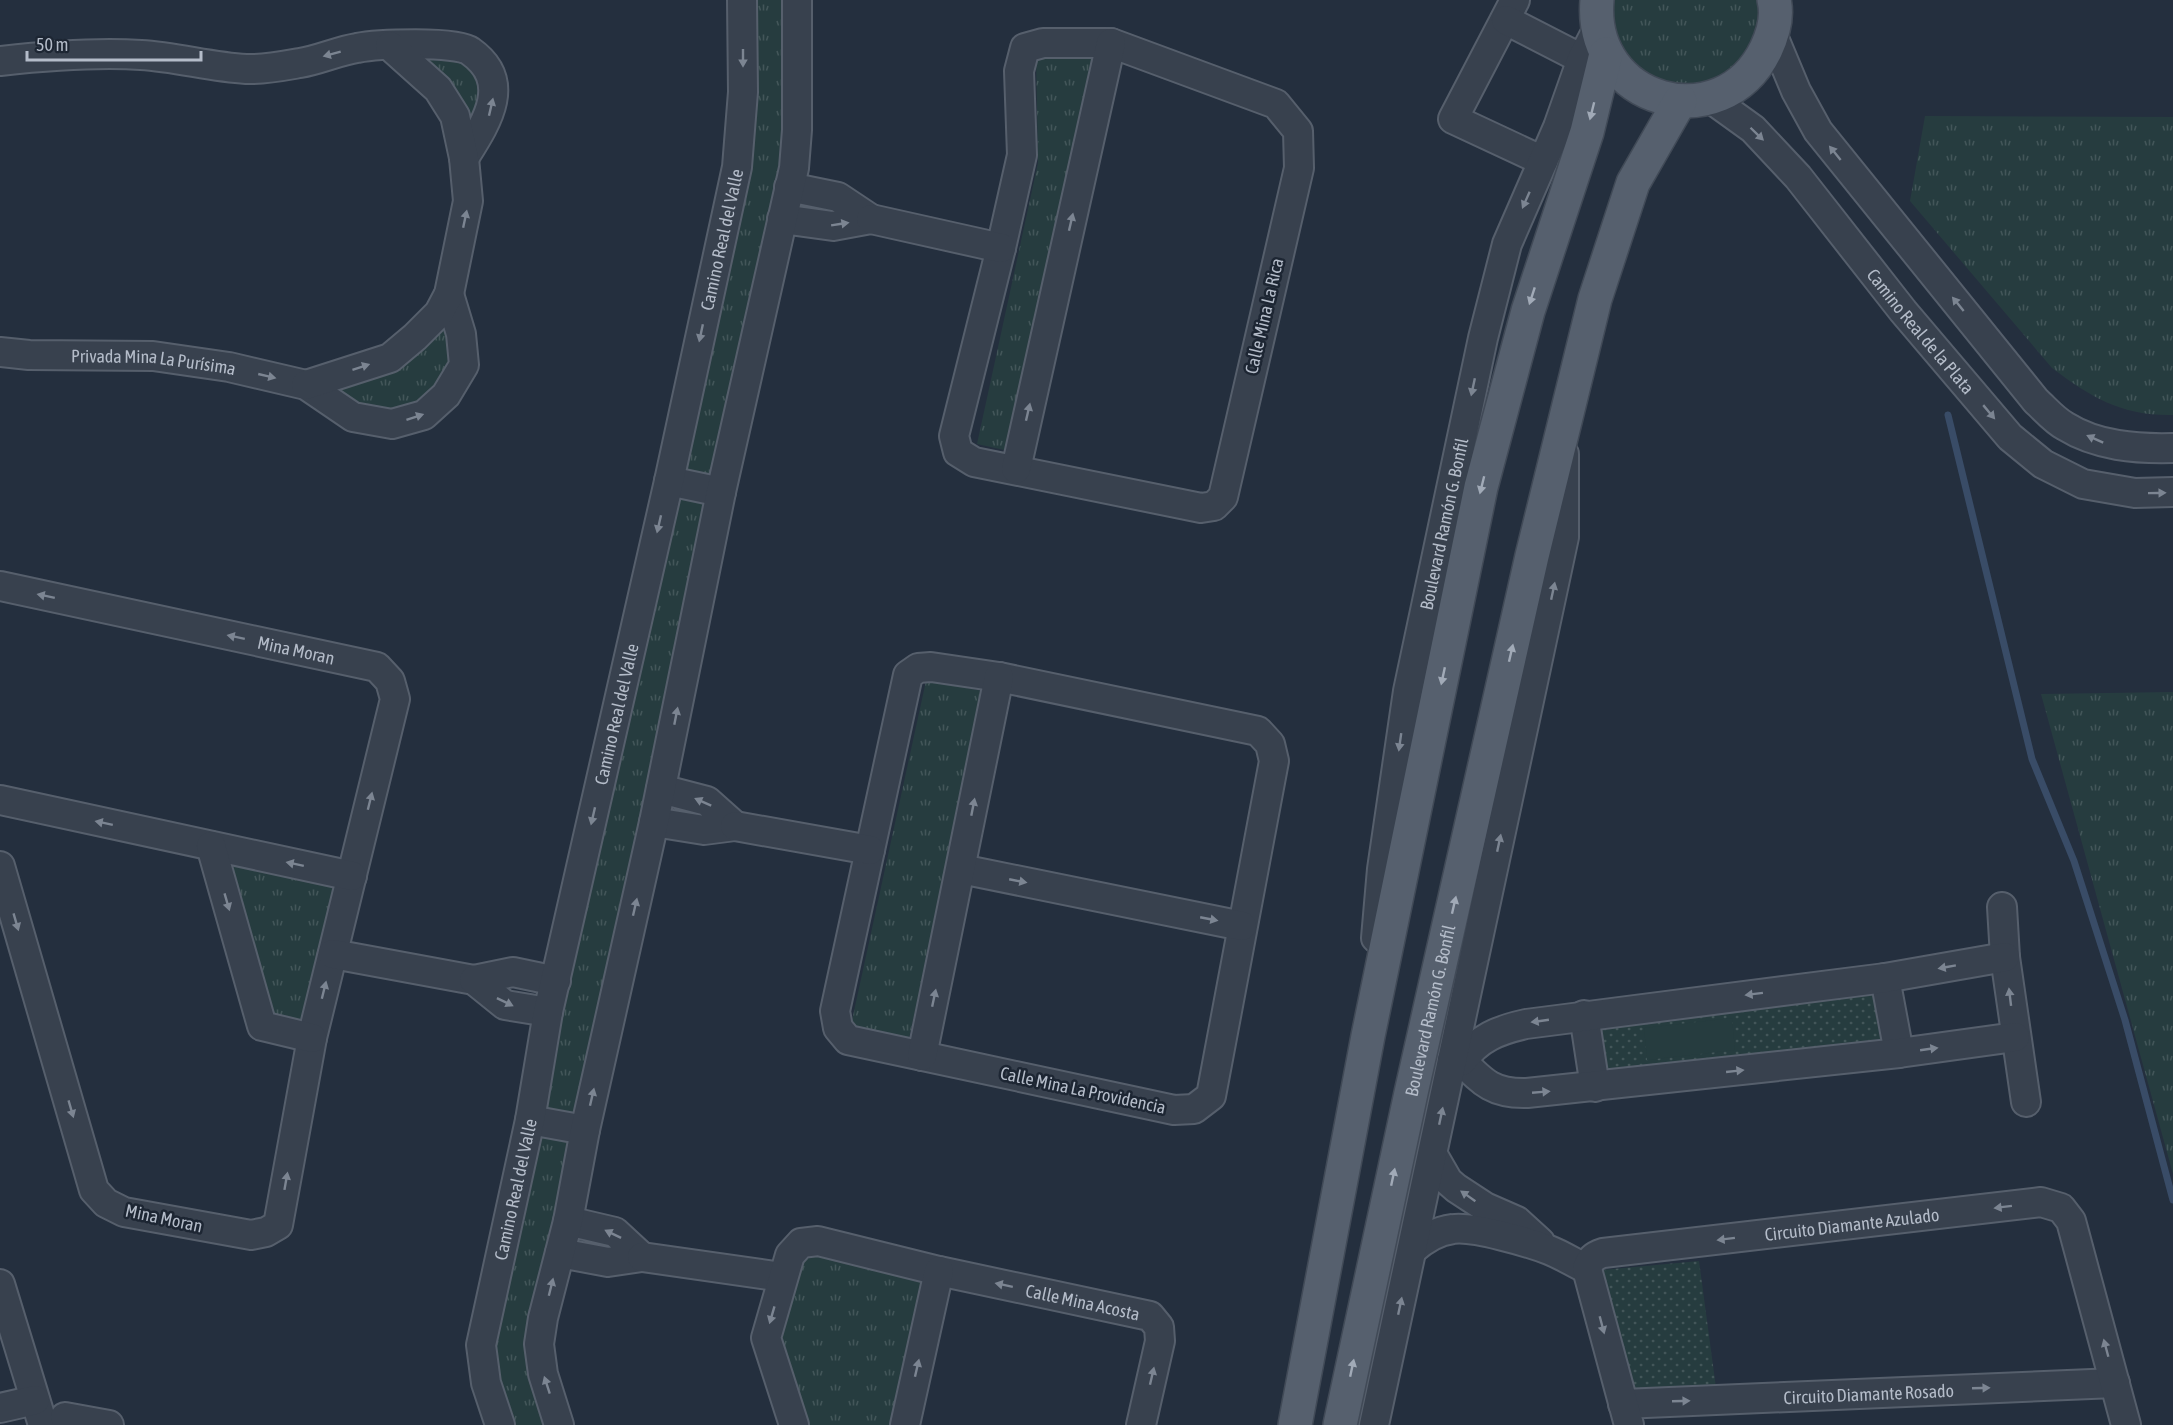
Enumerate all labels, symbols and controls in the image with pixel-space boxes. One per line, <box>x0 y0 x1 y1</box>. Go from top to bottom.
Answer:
scale bar <box>27 24 201 62</box>
text: 50 m <box>36 34 68 55</box>
one-way arrow <box>738 49 748 68</box>
one-way arrow <box>323 50 341 60</box>
one-way arrow <box>486 97 496 116</box>
one-way arrow <box>1586 102 1596 120</box>
one-way arrow <box>1749 126 1763 140</box>
one-way arrow <box>1829 145 1842 161</box>
street label: Camino Real del Valle <box>696 167 747 312</box>
one-way arrow <box>1521 191 1531 209</box>
one-way arrow <box>461 209 470 228</box>
one-way arrow <box>1067 212 1076 231</box>
one-way arrow <box>831 220 850 229</box>
street label: Calle Mina La Rica <box>1240 256 1288 376</box>
street label: Camino Real de la Plata <box>1863 264 1979 398</box>
one-way arrow <box>1527 288 1537 306</box>
one-way arrow <box>1952 297 1965 312</box>
one-way arrow <box>696 324 705 343</box>
street label: Privada Mina La Purísima <box>71 345 238 379</box>
one-way arrow <box>352 362 370 372</box>
one-way arrow <box>257 372 276 381</box>
one-way arrow <box>1468 377 1477 396</box>
one-way arrow <box>1024 403 1034 421</box>
one-way arrow <box>1982 404 1995 419</box>
one-way arrow <box>407 412 425 421</box>
one-way arrow <box>2085 434 2103 444</box>
street label: Boulevard Ramón G. Bonfil <box>1415 436 1472 612</box>
one-way arrow <box>1477 476 1487 494</box>
one-way arrow <box>2148 488 2167 497</box>
one-way arrow <box>654 515 663 534</box>
one-way arrow <box>1549 581 1558 600</box>
one-way arrow <box>36 591 55 600</box>
street label: Mina Moran <box>256 631 337 668</box>
one-way arrow <box>227 632 246 641</box>
street label: Camino Real del Valle <box>590 641 642 787</box>
one-way arrow <box>1506 644 1516 662</box>
one-way arrow <box>1438 667 1447 686</box>
one-way arrow <box>672 706 681 725</box>
one-way arrow <box>1396 733 1405 752</box>
one-way arrow <box>366 791 375 810</box>
one-way arrow <box>694 797 712 807</box>
one-way arrow <box>969 797 978 816</box>
one-way arrow <box>588 807 597 826</box>
one-way arrow <box>94 818 113 827</box>
one-way arrow <box>1495 833 1504 852</box>
one-way arrow <box>285 858 304 868</box>
one-way arrow <box>1009 877 1028 886</box>
one-way arrow <box>223 893 232 911</box>
one-way arrow <box>1450 895 1459 914</box>
one-way arrow <box>631 897 641 916</box>
one-way arrow <box>12 913 21 931</box>
one-way arrow <box>1200 915 1219 924</box>
street label: Boulevard Ramón G. Bonfil <box>1400 923 1459 1098</box>
one-way arrow <box>1938 963 1957 972</box>
one-way arrow <box>320 981 330 999</box>
one-way arrow <box>2006 987 2015 1006</box>
one-way arrow <box>930 989 939 1008</box>
one-way arrow <box>1745 989 1764 999</box>
one-way arrow <box>496 997 514 1007</box>
one-way arrow <box>1530 1017 1549 1026</box>
one-way arrow <box>1919 1044 1938 1054</box>
street label: Calle Mina La Providencia <box>998 1062 1168 1118</box>
one-way arrow <box>1726 1067 1745 1076</box>
one-way arrow <box>1532 1087 1551 1097</box>
one-way arrow <box>588 1088 598 1106</box>
one-way arrow <box>67 1100 76 1118</box>
one-way arrow <box>1437 1106 1446 1125</box>
street label: Camino Real del Valle <box>489 1117 541 1262</box>
one-way arrow <box>1389 1167 1398 1186</box>
one-way arrow <box>282 1172 291 1191</box>
one-way arrow <box>1460 1190 1476 1202</box>
street label: Mina Moran <box>124 1200 204 1236</box>
one-way arrow <box>1993 1202 2012 1212</box>
street label: Circuito Diamante Azulado <box>1764 1203 1940 1245</box>
one-way arrow <box>604 1229 622 1239</box>
one-way arrow <box>1716 1234 1735 1244</box>
one-way arrow <box>547 1278 557 1297</box>
street label: Calle Mina Acosta <box>1024 1279 1142 1324</box>
one-way arrow <box>995 1280 1014 1289</box>
one-way arrow <box>1395 1297 1405 1316</box>
one-way arrow <box>767 1306 776 1324</box>
one-way arrow <box>1598 1316 1607 1334</box>
one-way arrow <box>2100 1339 2110 1357</box>
one-way arrow <box>1348 1358 1357 1377</box>
one-way arrow <box>913 1359 923 1377</box>
one-way arrow <box>1147 1367 1157 1385</box>
one-way arrow <box>542 1376 551 1394</box>
street label: Circuito Diamante Rosado <box>1783 1379 1954 1408</box>
one-way arrow <box>1971 1384 1990 1393</box>
one-way arrow <box>1672 1397 1691 1406</box>

